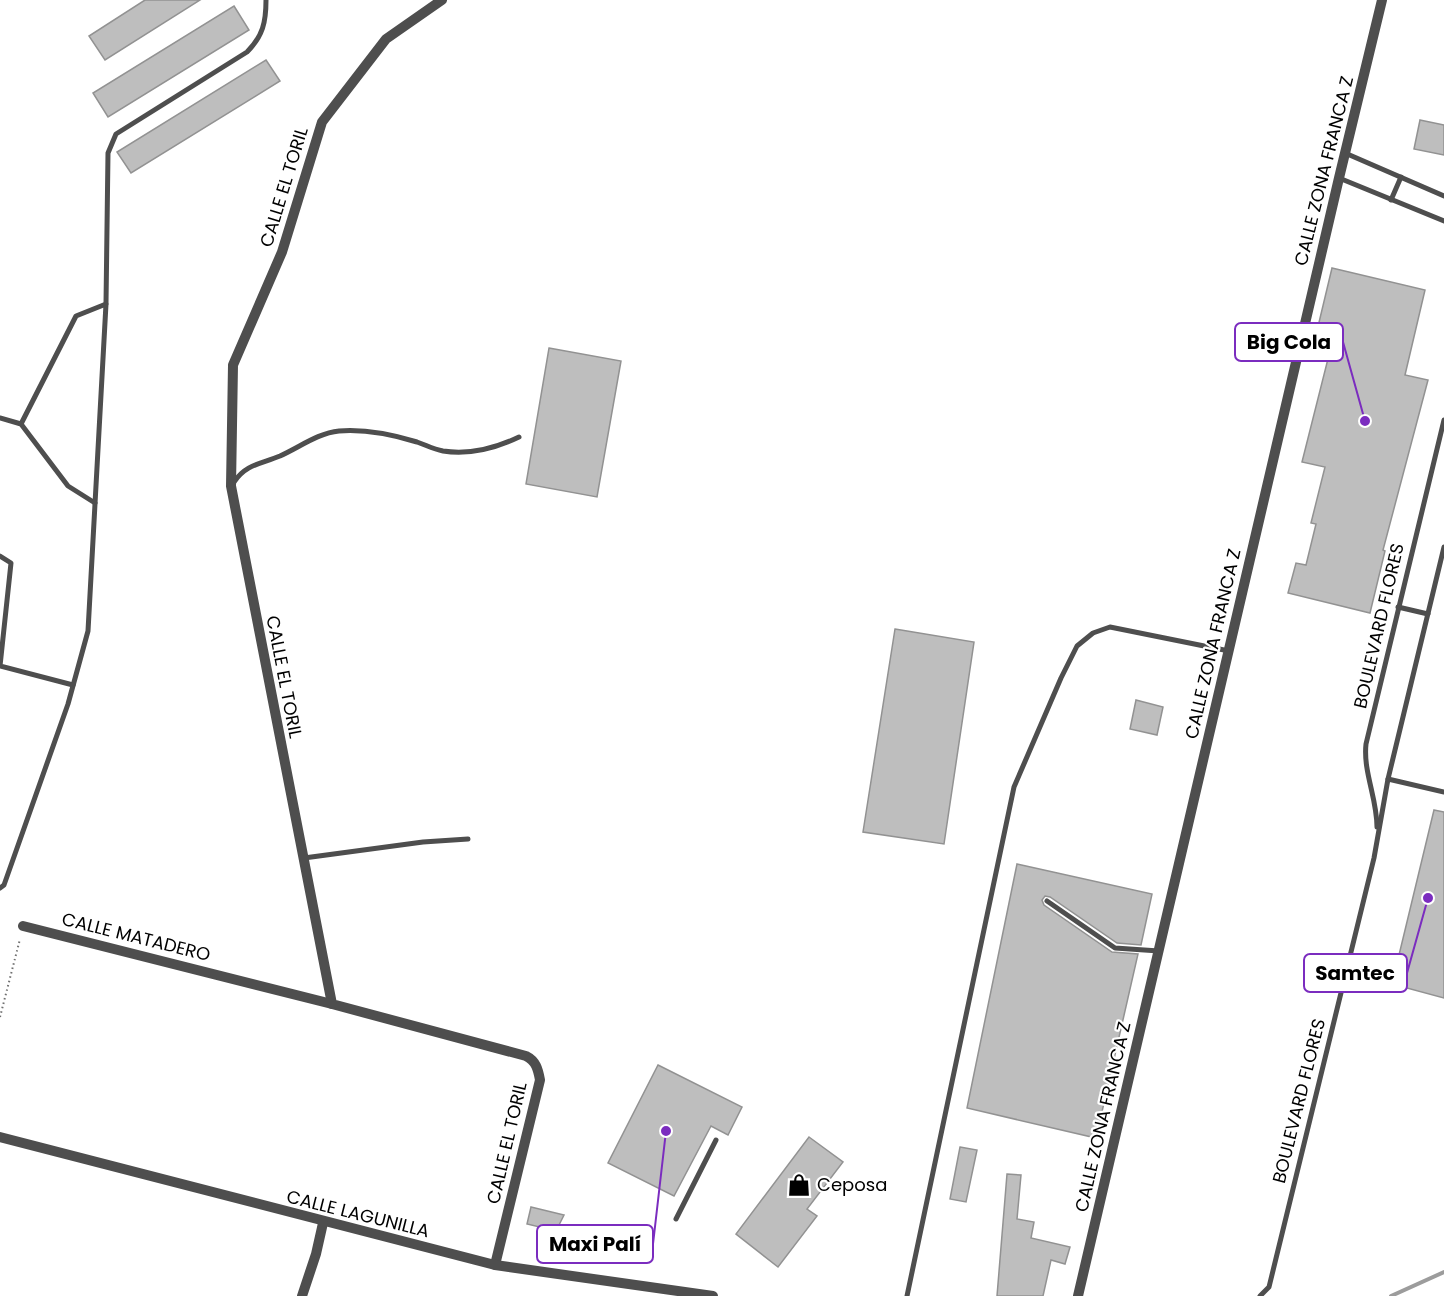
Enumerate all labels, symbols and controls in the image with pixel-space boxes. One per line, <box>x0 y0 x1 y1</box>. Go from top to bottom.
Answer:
street label: CALLE ZONA FRANCA Z <box>1288 74 1359 268</box>
street label: CALLE EL TORIL <box>253 123 314 250</box>
callout: Big Cola <box>1235 323 1343 361</box>
text: Big Cola <box>1247 328 1331 356</box>
street label: BOULEVARD FLORES <box>1347 541 1410 711</box>
street label: CALLE ZONA FRANCA Z <box>1178 546 1247 741</box>
street label: CALLE EL TORIL <box>260 613 309 741</box>
street label: CALLE MATADERO <box>59 906 213 967</box>
callout: Samtec <box>1304 954 1407 992</box>
text: Samtec <box>1315 959 1395 987</box>
street label: BOULEVARD FLORES <box>1266 1016 1331 1186</box>
street label: CALLE ZONA FRANCA Z <box>1068 1019 1137 1214</box>
street label: CALLE EL TORIL <box>480 1079 533 1206</box>
shop icon: Ceposa <box>786 1172 812 1198</box>
place label: Ceposa <box>817 1172 887 1197</box>
street label: CALLE LAGUNILLA <box>284 1184 432 1243</box>
callout: Maxi Palí <box>537 1225 653 1263</box>
text: Maxi Palí <box>549 1230 641 1258</box>

